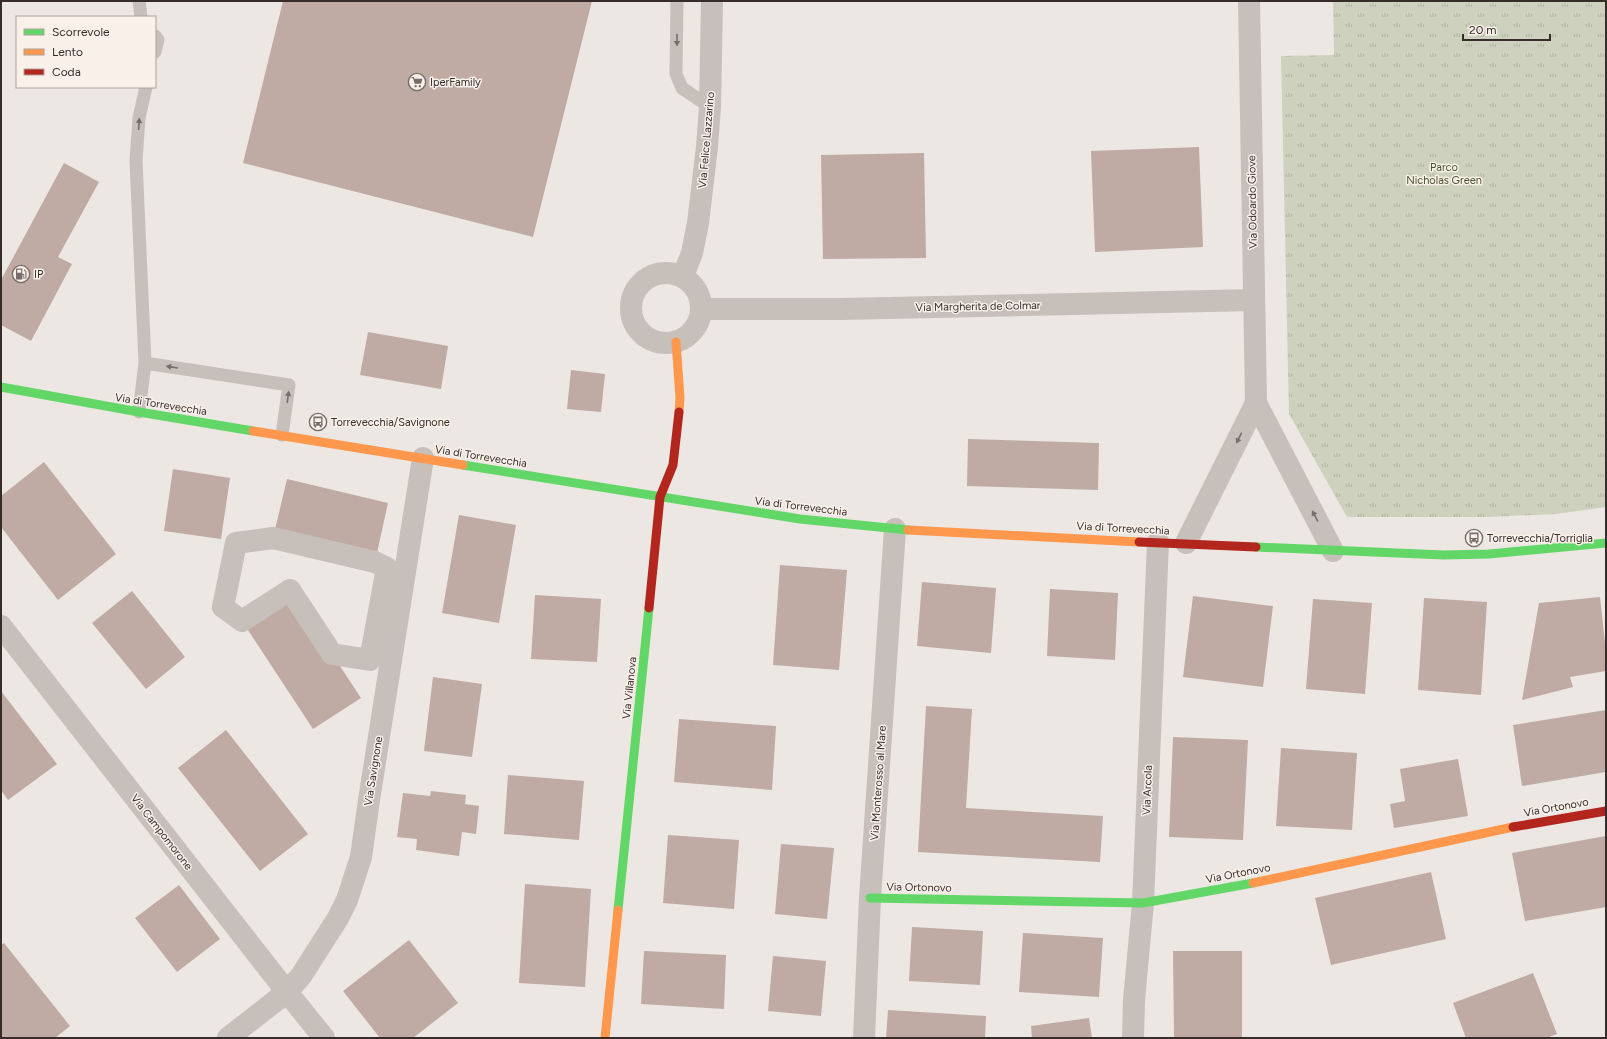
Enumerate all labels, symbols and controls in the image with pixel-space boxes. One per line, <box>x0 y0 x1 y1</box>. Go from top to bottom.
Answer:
legend <box>16 16 156 88</box>
scale bar <box>1463 16 1550 42</box>
text: 20 m <box>1469 23 1497 37</box>
text: Scorrevole <box>52 25 110 39</box>
one-way arrow <box>674 34 680 47</box>
text: Lento <box>52 45 83 59</box>
text: Coda <box>52 65 81 79</box>
supermarket icon: IperFamily <box>407 72 427 92</box>
place label: IperFamily <box>430 76 481 89</box>
street label: Via Felice Lazzarino <box>696 91 717 189</box>
one-way arrow <box>135 118 142 130</box>
street label: Via Odoardo Giove <box>1245 155 1260 249</box>
park label: Parco Nicholas Green <box>1406 161 1482 187</box>
fuel station icon: IP <box>11 264 31 284</box>
place label: IP <box>34 268 44 281</box>
street label: Via Margherita de Colmar <box>915 299 1041 314</box>
one-way arrow <box>166 364 178 370</box>
one-way arrow <box>285 390 291 403</box>
street label: Via di Torrevecchia <box>114 391 208 418</box>
bus stop icon: Torrevecchia/Savignone <box>308 412 328 432</box>
place label: Torrevecchia/Savignone <box>331 416 450 429</box>
one-way arrow <box>1236 432 1242 444</box>
street label: Via di Torrevecchia <box>434 443 528 470</box>
street label: Via di Torrevecchia <box>754 494 848 519</box>
one-way arrow <box>1312 511 1318 522</box>
street label: Via di Torrevecchia <box>1076 520 1170 537</box>
bus stop icon: Torrevecchia/Torriglia <box>1464 528 1484 548</box>
place label: Torrevecchia/Torriglia <box>1487 532 1593 545</box>
street label: Via Villanova <box>620 656 639 720</box>
street label: Via Monterosso al Mare <box>868 725 889 841</box>
street label: Via Savignone <box>362 735 385 807</box>
street label: Via Arcola <box>1140 765 1155 815</box>
street label: Via Campomorone <box>128 792 195 873</box>
street label: Via Ortonovo <box>1523 795 1590 820</box>
street label: Via Ortonovo <box>1205 861 1272 886</box>
street label: Via Ortonovo <box>886 880 952 895</box>

